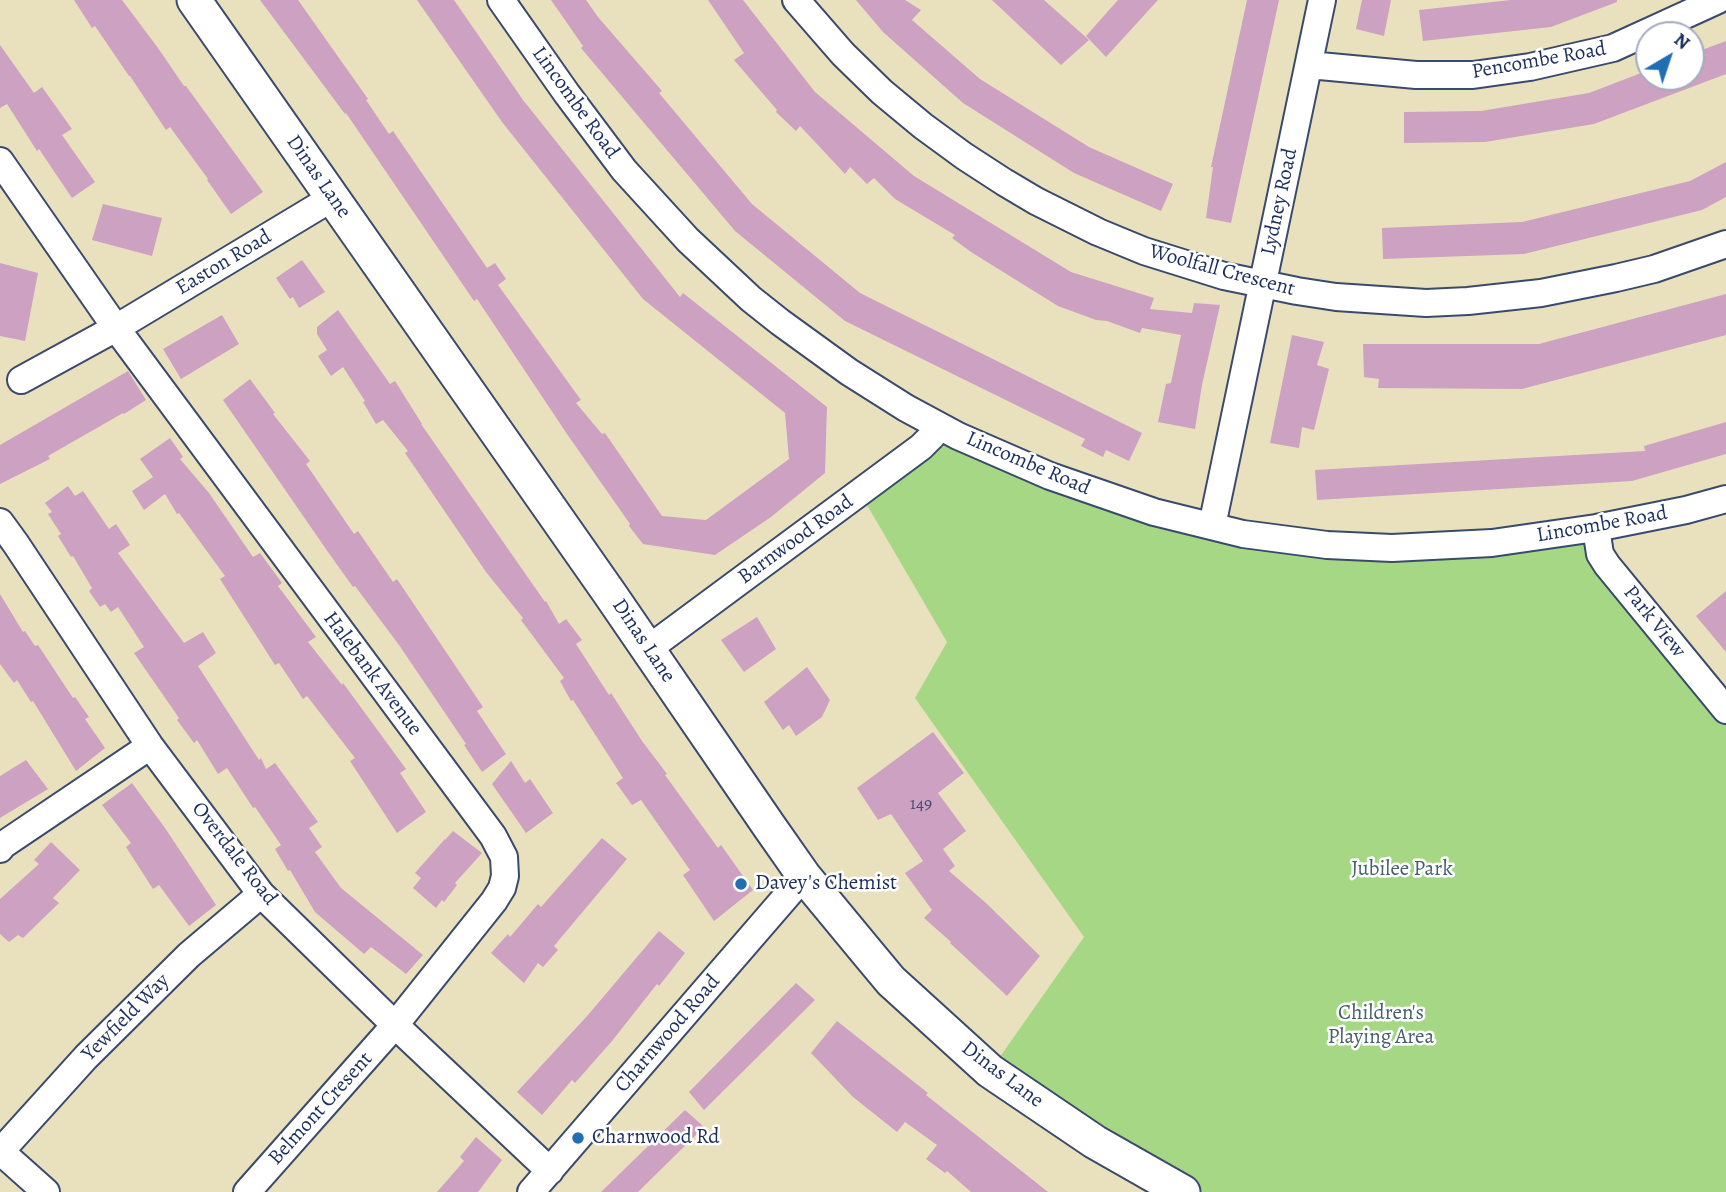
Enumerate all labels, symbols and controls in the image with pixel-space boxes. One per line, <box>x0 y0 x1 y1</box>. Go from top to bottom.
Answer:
north arrow <box>1635 21 1705 91</box>
text: N <box>1668 27 1696 56</box>
street label: Pencombe Road <box>1470 37 1608 85</box>
street label: Lincombe Road <box>526 42 624 164</box>
street label: Dinas Lane <box>280 130 356 224</box>
street label: Lydney Road <box>1256 146 1304 258</box>
street label: Easton Road <box>172 225 276 301</box>
street label: Woolfall Crescent <box>1146 239 1298 303</box>
street label: Lincombe Road <box>962 427 1094 501</box>
street label: Barnwood Road <box>734 490 858 590</box>
street label: Lincombe Road <box>1535 501 1669 549</box>
street label: Park View <box>1617 581 1691 663</box>
street label: Dinas Lane <box>606 594 680 688</box>
street label: Halebank Avenue <box>317 607 427 741</box>
house number: 149 <box>910 794 932 816</box>
street label: Overdale Road <box>186 797 282 911</box>
park label: Jubilee Park <box>1351 857 1453 883</box>
place label: Davey's Chemist <box>755 871 897 897</box>
marker: Davey's Chemist <box>733 876 749 892</box>
street label: Yewfield Way <box>77 969 175 1067</box>
street label: Charnwood Road <box>610 970 726 1098</box>
park label: Children's Playing Area <box>1328 1001 1434 1051</box>
street label: Dinas Lane <box>956 1036 1048 1114</box>
street label: Belmont Cresent <box>264 1047 378 1171</box>
place label: Charnwood Rd <box>592 1125 720 1151</box>
marker: Charnwood Rd <box>570 1130 586 1146</box>

